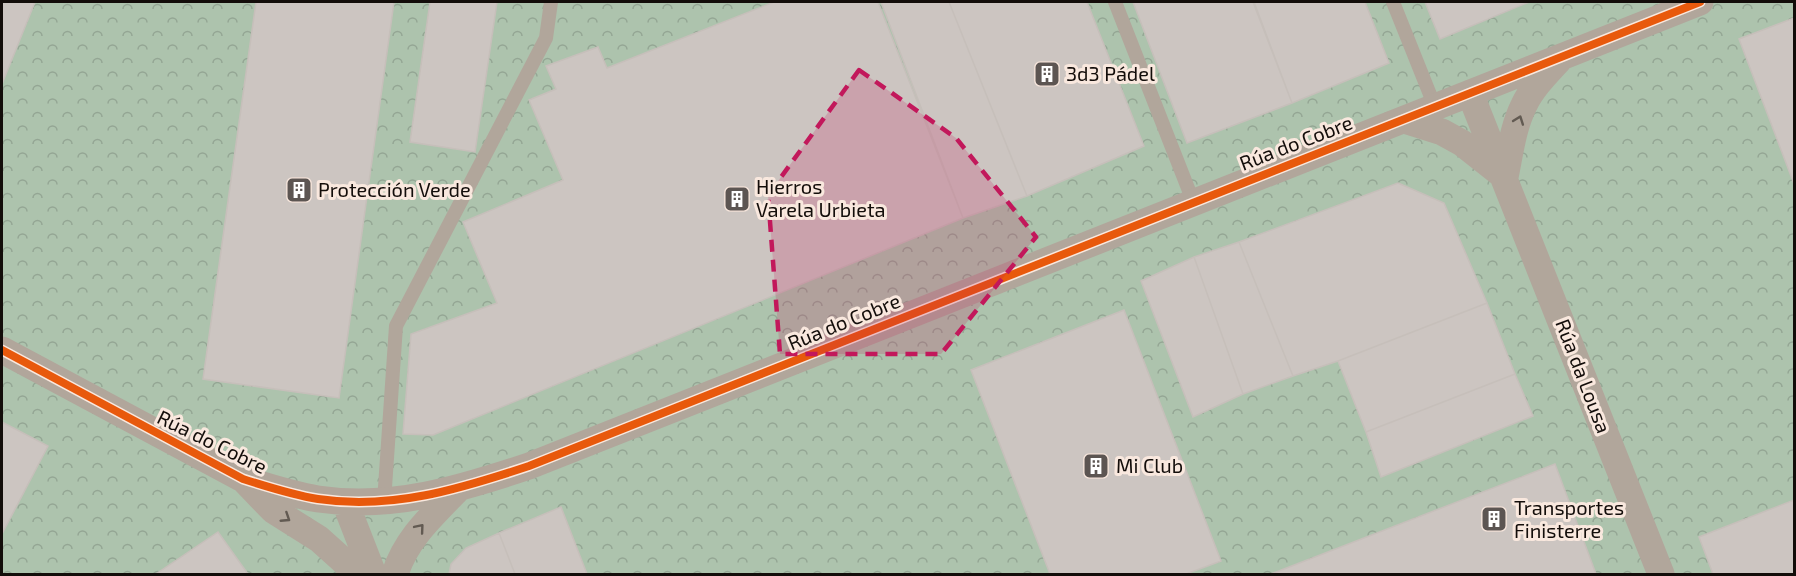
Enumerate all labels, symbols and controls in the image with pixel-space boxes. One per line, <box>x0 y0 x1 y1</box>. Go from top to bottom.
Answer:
building icon: 3d3 Pádel <box>1032 59 1062 89</box>
place label: 3d3 Pádel <box>1066 61 1155 85</box>
street label: Rúa do Cobre <box>1236 110 1356 175</box>
one-way arrow <box>1511 115 1524 126</box>
place label: Hierros Varela Urbieta <box>756 174 886 221</box>
building icon: Protección Verde <box>284 175 314 205</box>
place label: Protección Verde <box>318 177 471 201</box>
building icon: Hierros Varela Urbieta <box>722 184 752 214</box>
street label: Rúa do Cobre <box>784 288 903 355</box>
street label: Rúa da Lousa <box>1551 315 1617 436</box>
street label: Rúa do Cobre <box>154 404 271 478</box>
building icon: Mi Club <box>1081 451 1111 481</box>
place label: Mi Club <box>1116 453 1183 477</box>
place label: Transportes Finisterre <box>1514 495 1624 542</box>
building icon: Transportes Finisterre <box>1479 504 1509 534</box>
one-way arrow <box>279 511 290 522</box>
one-way arrow <box>413 524 424 535</box>

